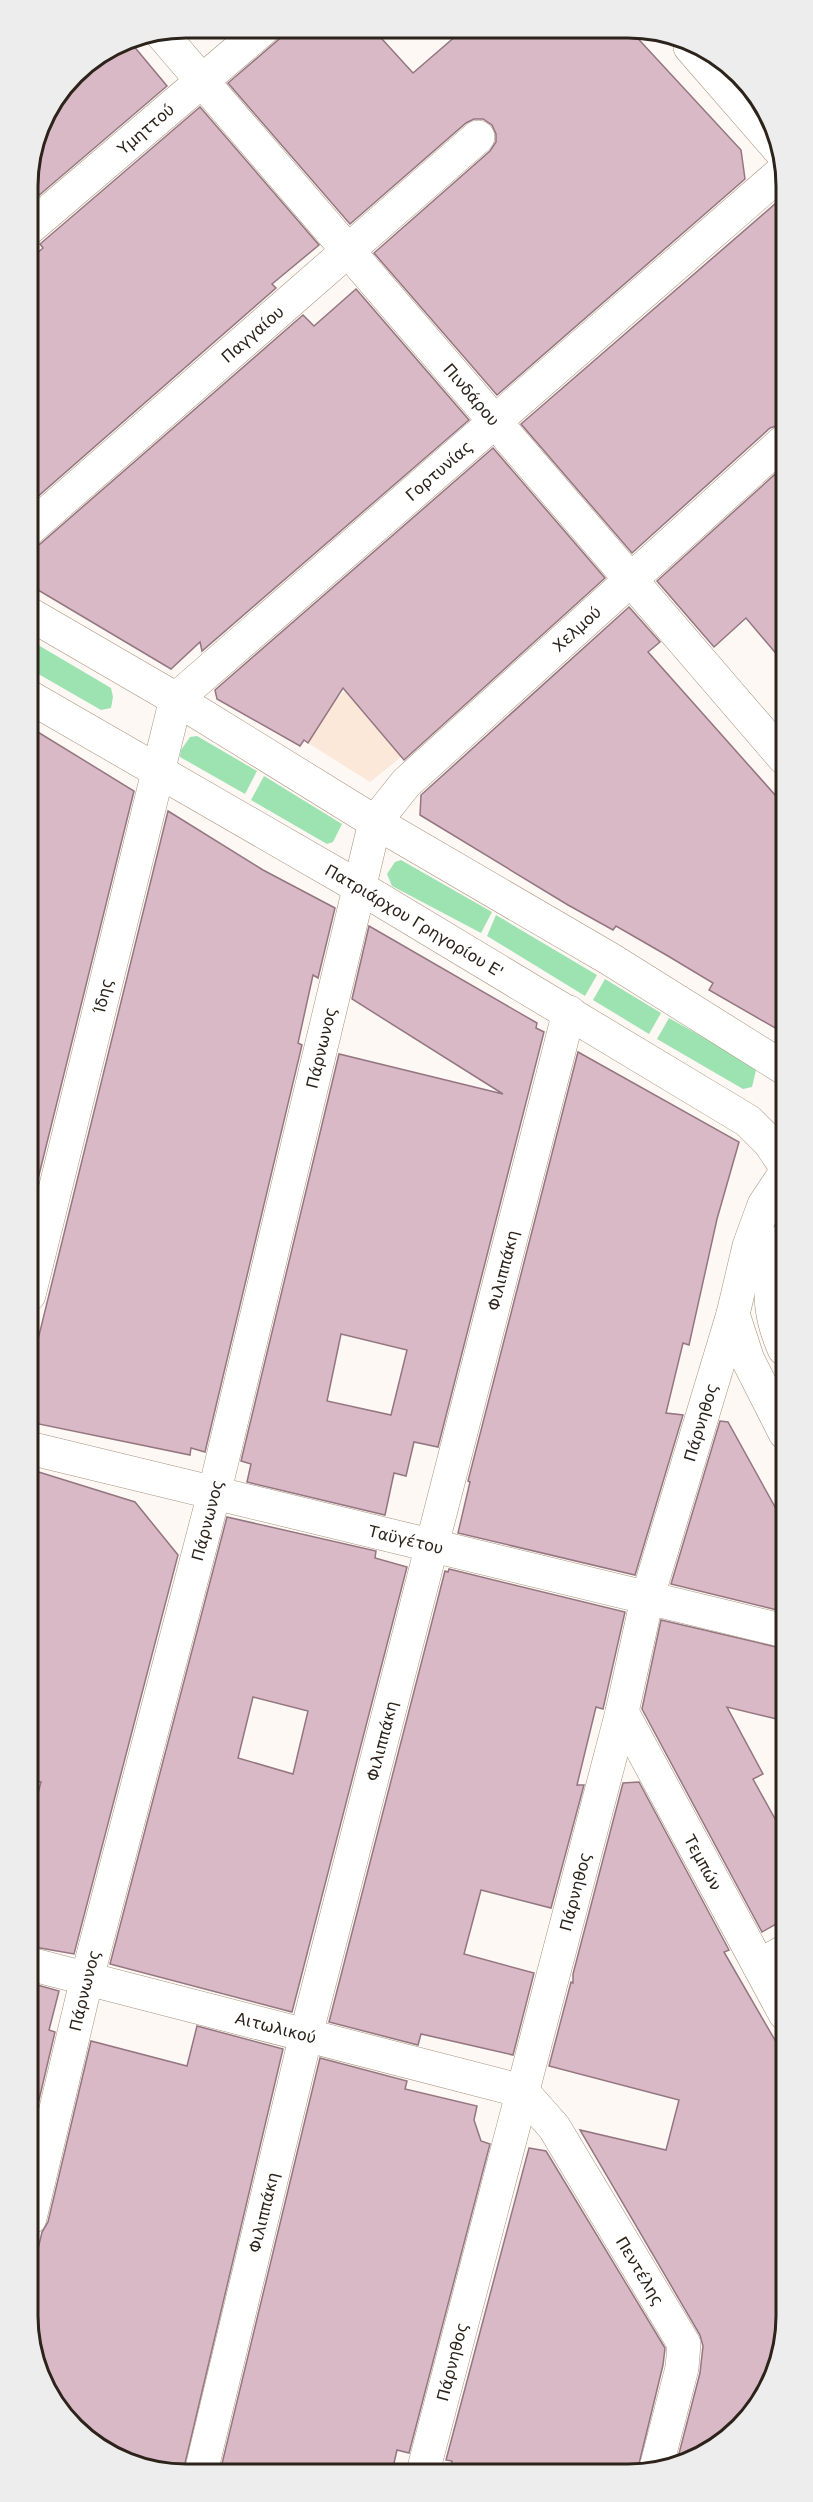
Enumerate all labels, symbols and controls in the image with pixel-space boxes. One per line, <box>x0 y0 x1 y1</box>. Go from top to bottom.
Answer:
street label: Υμηττού <box>113 100 178 159</box>
street label: Παγγαίου <box>218 302 288 367</box>
street label: Πινδάρου <box>439 360 503 430</box>
street label: Γορτυνίας <box>402 437 476 505</box>
street label: Χελμού <box>549 602 605 656</box>
street label: Πατριάρχου Γρηγορίου Ε' <box>322 860 507 982</box>
street label: Ίδης <box>89 976 117 1017</box>
street label: Πάρνωνος <box>302 1005 340 1090</box>
street label: Φιλιππάκη <box>484 1228 523 1313</box>
street label: Πάρνηθος <box>680 1381 722 1464</box>
street label: Πάρνωνος <box>188 1478 227 1563</box>
street label: Ταϋγέτου <box>366 1521 445 1558</box>
street label: Φιλιππάκη <box>363 1699 402 1783</box>
street label: Τεμπών <box>680 1831 726 1894</box>
street label: Πάρνηθος <box>556 1850 595 1933</box>
street label: Πάρνωνος <box>66 1948 104 2033</box>
street label: Αιτωλικού <box>233 2008 318 2048</box>
street label: Φιλιππάκη <box>245 2170 283 2255</box>
street label: Πεντέλης <box>612 2233 668 2309</box>
street label: Πάρνηθος <box>433 2320 472 2403</box>

